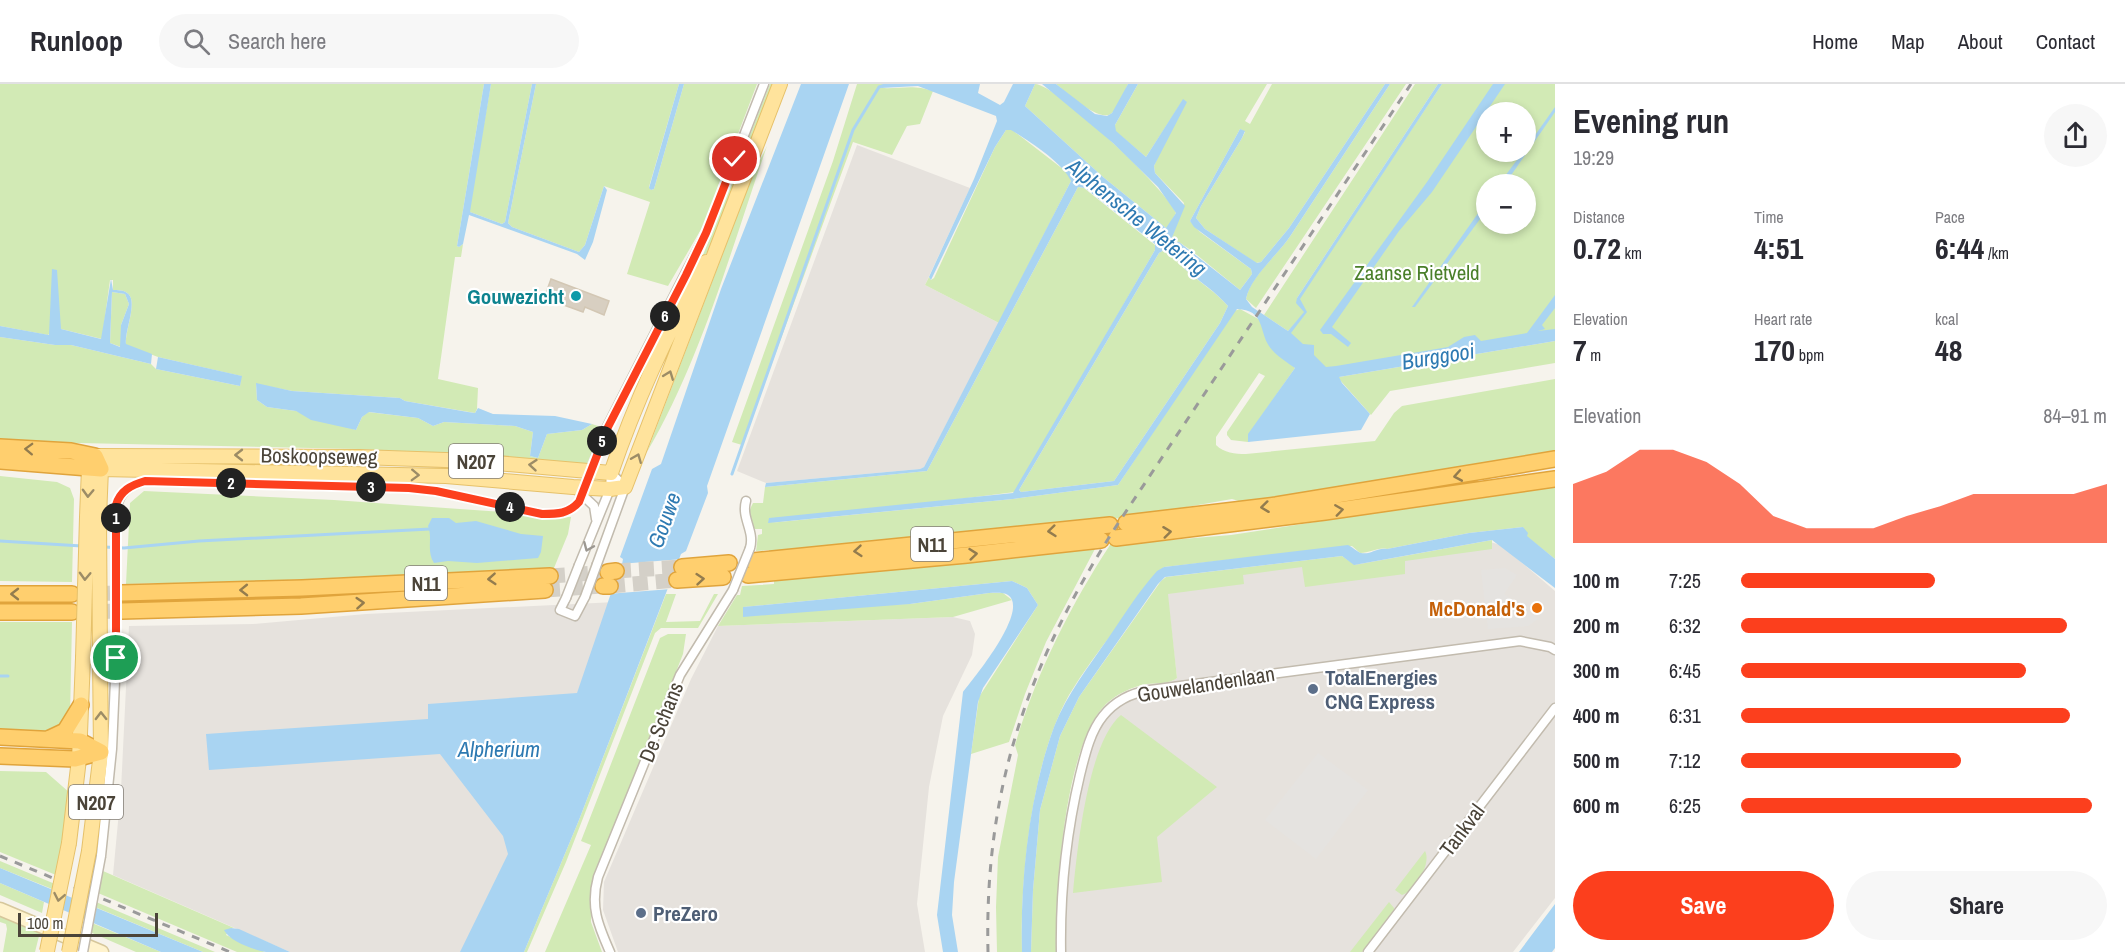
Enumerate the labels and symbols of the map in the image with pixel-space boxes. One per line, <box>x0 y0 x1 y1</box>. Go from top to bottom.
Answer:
pin <box>709 133 760 184</box>
water label: Alphensche Wetering <box>1060 151 1213 283</box>
park label: Zaanse Rietveld <box>1354 258 1480 287</box>
place label: Gouwezicht <box>467 282 564 311</box>
marker: Gouwezicht <box>569 289 583 303</box>
pin: 6 <box>650 301 680 331</box>
water label: Burggooi <box>1399 335 1477 377</box>
one-way arrow <box>662 371 675 381</box>
pin: 5 <box>587 426 617 456</box>
street label: Boskoopseweg <box>260 440 378 472</box>
one-way arrow <box>24 443 33 456</box>
road number: N207 <box>449 444 503 478</box>
one-way arrow <box>234 449 243 461</box>
one-way arrow <box>630 454 642 465</box>
one-way arrow <box>528 459 537 472</box>
pin: 2 <box>216 468 246 498</box>
one-way arrow <box>411 469 420 481</box>
one-way arrow <box>1453 469 1463 482</box>
pin: 3 <box>356 472 386 502</box>
one-way arrow <box>82 488 94 497</box>
water label: Gouwe <box>640 488 688 552</box>
pin: 4 <box>495 492 525 522</box>
one-way arrow <box>1261 500 1270 512</box>
pin: 1 <box>101 503 131 533</box>
one-way arrow <box>1334 505 1343 517</box>
one-way arrow <box>1048 524 1057 537</box>
one-way arrow <box>1163 526 1172 538</box>
road number: N11 <box>911 527 953 561</box>
one-way arrow <box>583 540 595 551</box>
one-way arrow <box>854 544 863 557</box>
one-way arrow <box>969 548 978 561</box>
road number: N11 <box>405 566 447 600</box>
one-way arrow <box>79 571 91 580</box>
one-way arrow <box>696 572 705 585</box>
one-way arrow <box>488 573 497 586</box>
one-way arrow <box>239 583 248 596</box>
one-way arrow <box>11 588 20 600</box>
place label: McDonald's <box>1429 594 1525 623</box>
one-way arrow <box>355 596 364 609</box>
marker: McDonald's <box>1530 601 1544 615</box>
pin <box>90 632 141 683</box>
street label: Gouwelandenlaan <box>1135 659 1277 709</box>
place label: TotalEnergies CNG Express <box>1325 663 1438 716</box>
street label: De Schans <box>632 678 690 766</box>
marker: TotalEnergies CNG Express <box>1306 682 1320 696</box>
one-way arrow <box>95 711 108 720</box>
water label: Alpherium <box>457 734 540 764</box>
road number: N207 <box>69 785 123 819</box>
street label: Tankval <box>1433 798 1491 862</box>
one-way arrow <box>53 892 66 902</box>
place label: PreZero <box>653 899 718 928</box>
marker: PreZero <box>634 906 648 920</box>
scale bar <box>18 910 158 938</box>

